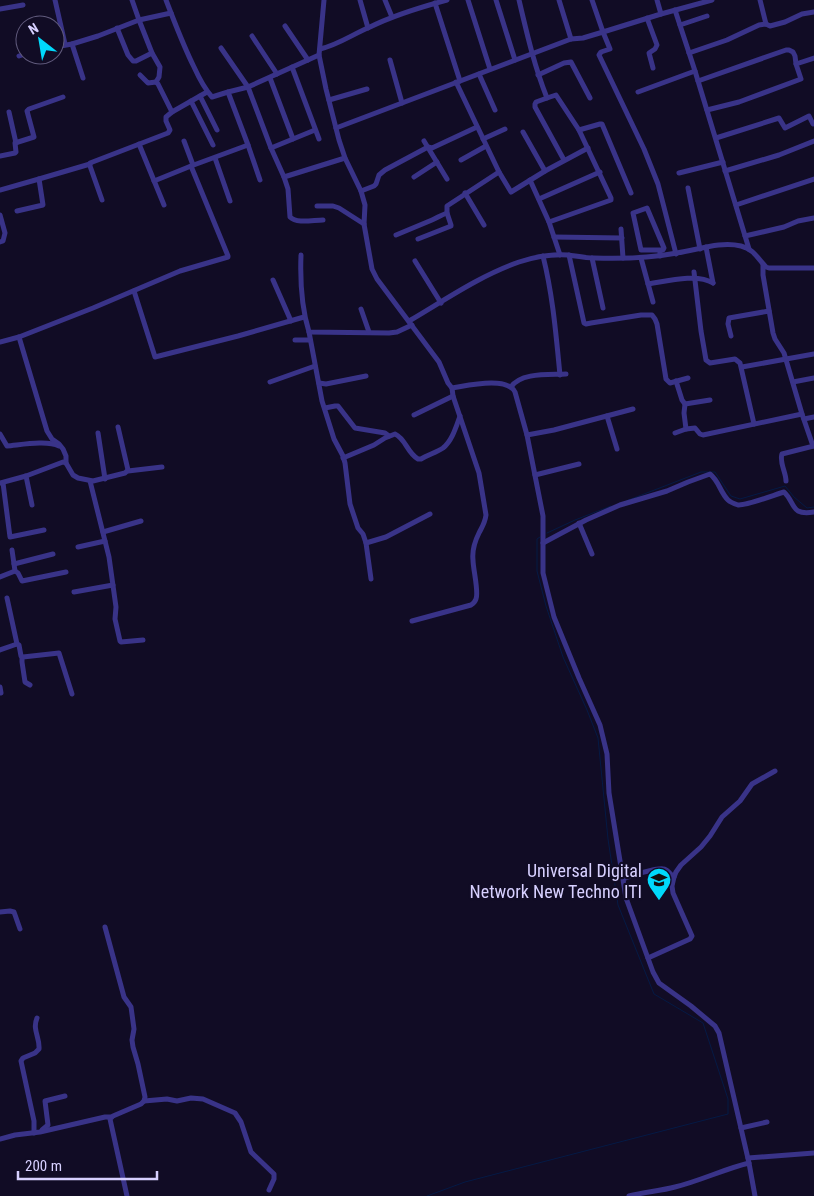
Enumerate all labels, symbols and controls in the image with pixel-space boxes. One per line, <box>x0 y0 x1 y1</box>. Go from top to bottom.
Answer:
north arrow <box>15 15 65 65</box>
text: N <box>26 20 41 38</box>
place label: Universal Digital Network New Techno ITI <box>470 860 642 902</box>
school or university icon: Universal Digital Network New Techno ITI <box>646 867 672 901</box>
scale bar <box>18 1148 156 1180</box>
text: 200 m <box>25 1157 62 1175</box>

